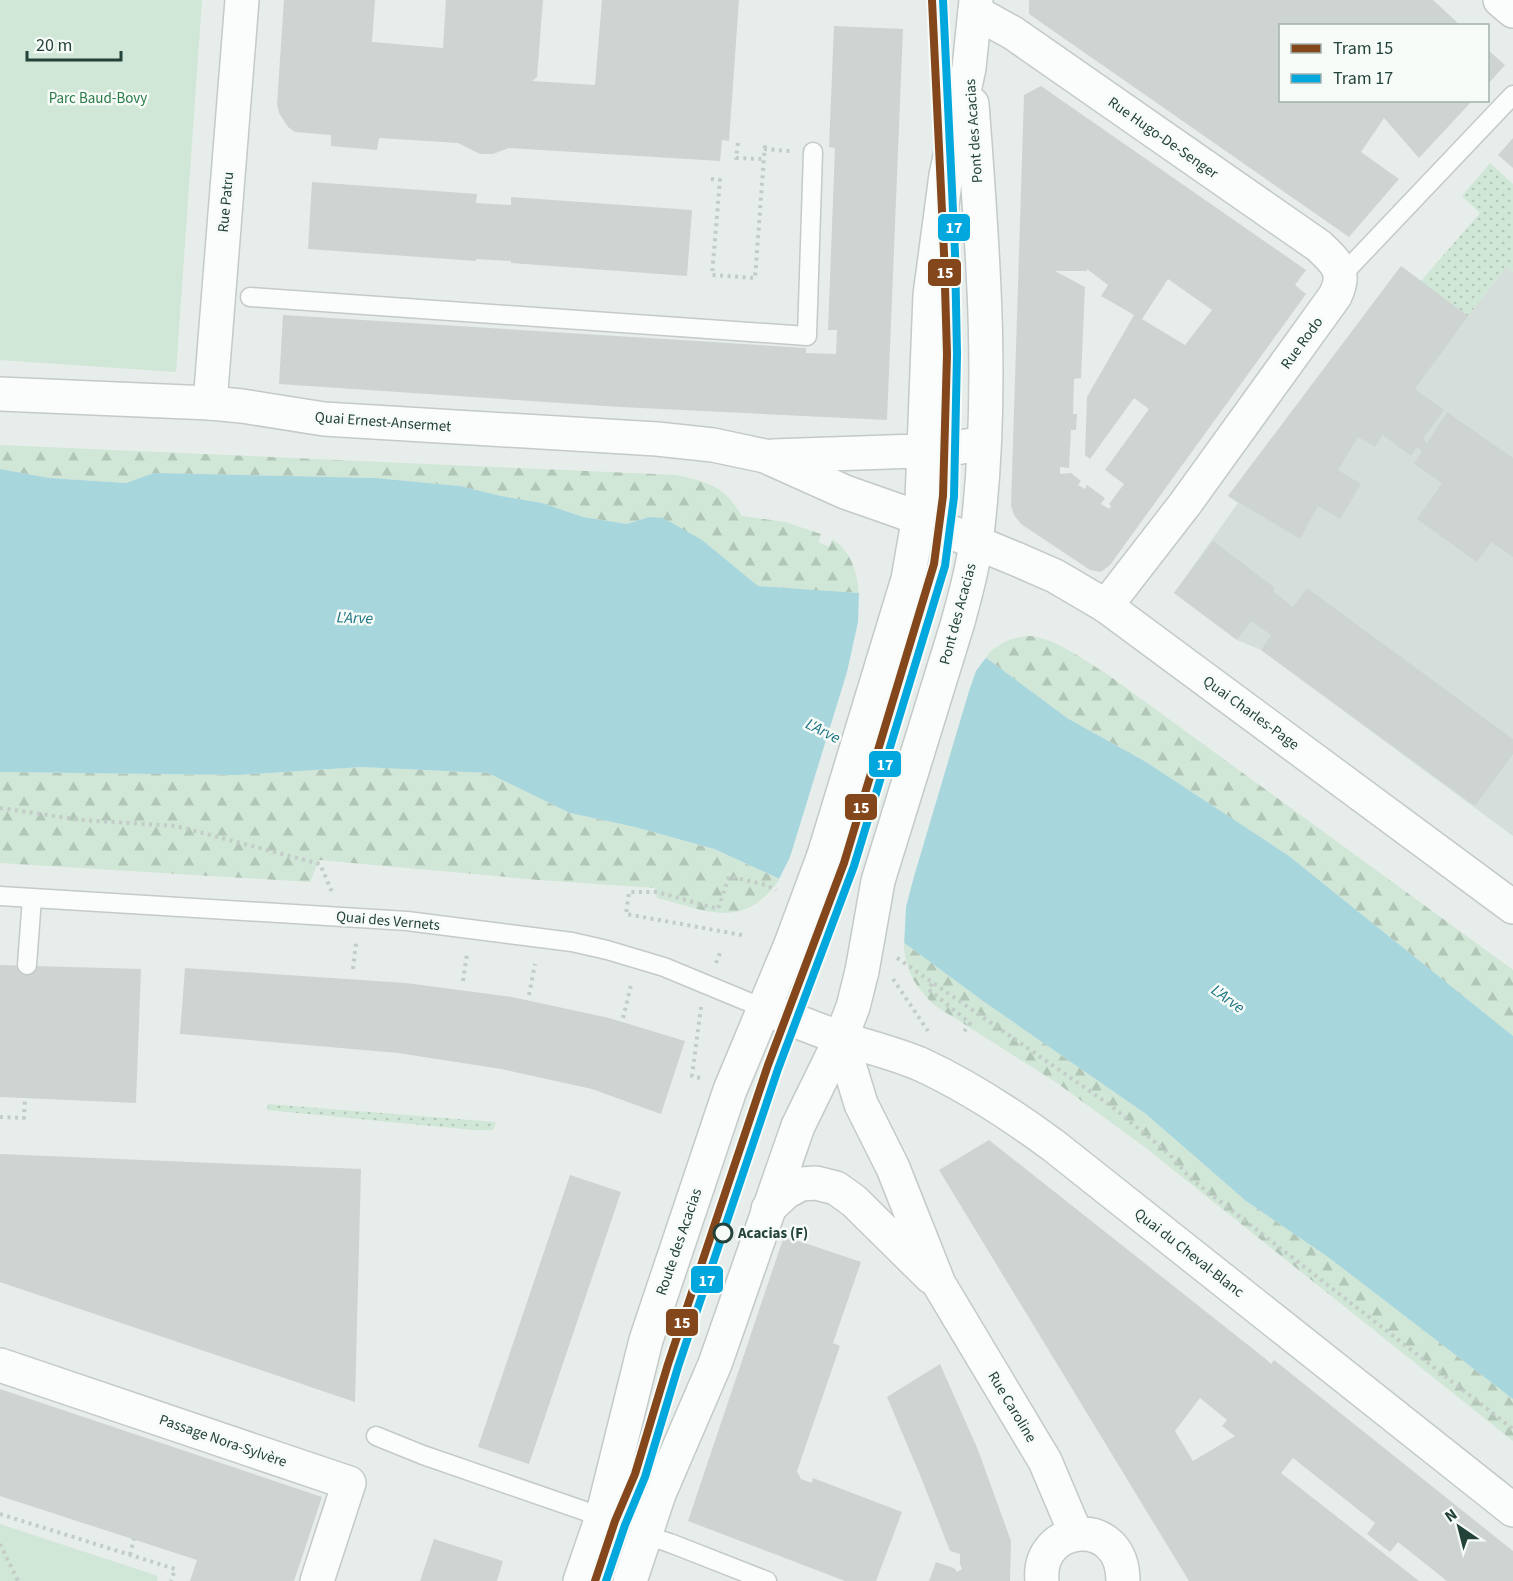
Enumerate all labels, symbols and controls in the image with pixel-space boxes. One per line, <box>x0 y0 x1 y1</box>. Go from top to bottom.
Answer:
scale bar <box>27 24 122 62</box>
legend <box>1279 24 1489 102</box>
text: 20 m <box>36 33 72 58</box>
text: Tram 15 <box>1333 36 1393 61</box>
text: Tram 17 <box>1333 66 1393 91</box>
street label: Pont des Acacias <box>960 78 988 184</box>
park label: Parc Baud-Bovy <box>49 88 147 109</box>
street label: Rue Hugo-De-Senger <box>1104 92 1223 184</box>
street label: Rue Patru <box>213 171 239 233</box>
line badge: 17 <box>937 213 971 242</box>
text: 17 <box>946 217 962 239</box>
line badge: 15 <box>927 258 962 287</box>
text: 15 <box>937 262 953 284</box>
street label: Rue Rodo <box>1276 313 1328 373</box>
street label: Quai Ernest-Ansermet <box>314 407 452 437</box>
street label: Pont des Acacias <box>934 561 982 667</box>
water label: L'Arve <box>336 606 374 630</box>
street label: Quai Charles-Page <box>1199 671 1303 755</box>
water label: L'Arve <box>802 713 845 749</box>
line badge: 17 <box>868 750 902 778</box>
text: 17 <box>877 754 893 776</box>
line badge: 15 <box>844 793 878 821</box>
text: 15 <box>853 797 869 819</box>
street label: Quai des Vernets <box>335 906 441 936</box>
water label: L'Arve <box>1207 979 1249 1019</box>
street label: Route des Acacias <box>651 1186 707 1298</box>
street label: Quai du Cheval-Blanc <box>1130 1203 1248 1303</box>
marker: Acacias (F) <box>713 1223 733 1243</box>
place label: Acacias (F) <box>737 1223 808 1244</box>
line badge: 17 <box>690 1265 724 1294</box>
text: 17 <box>699 1270 715 1292</box>
line badge: 15 <box>665 1308 699 1337</box>
text: 15 <box>674 1312 690 1334</box>
street label: Rue Caroline <box>982 1367 1042 1447</box>
street label: Passage Nora-Sylvère <box>156 1409 290 1473</box>
north arrow <box>1429 1497 1489 1557</box>
text: N <box>1440 1503 1462 1528</box>

